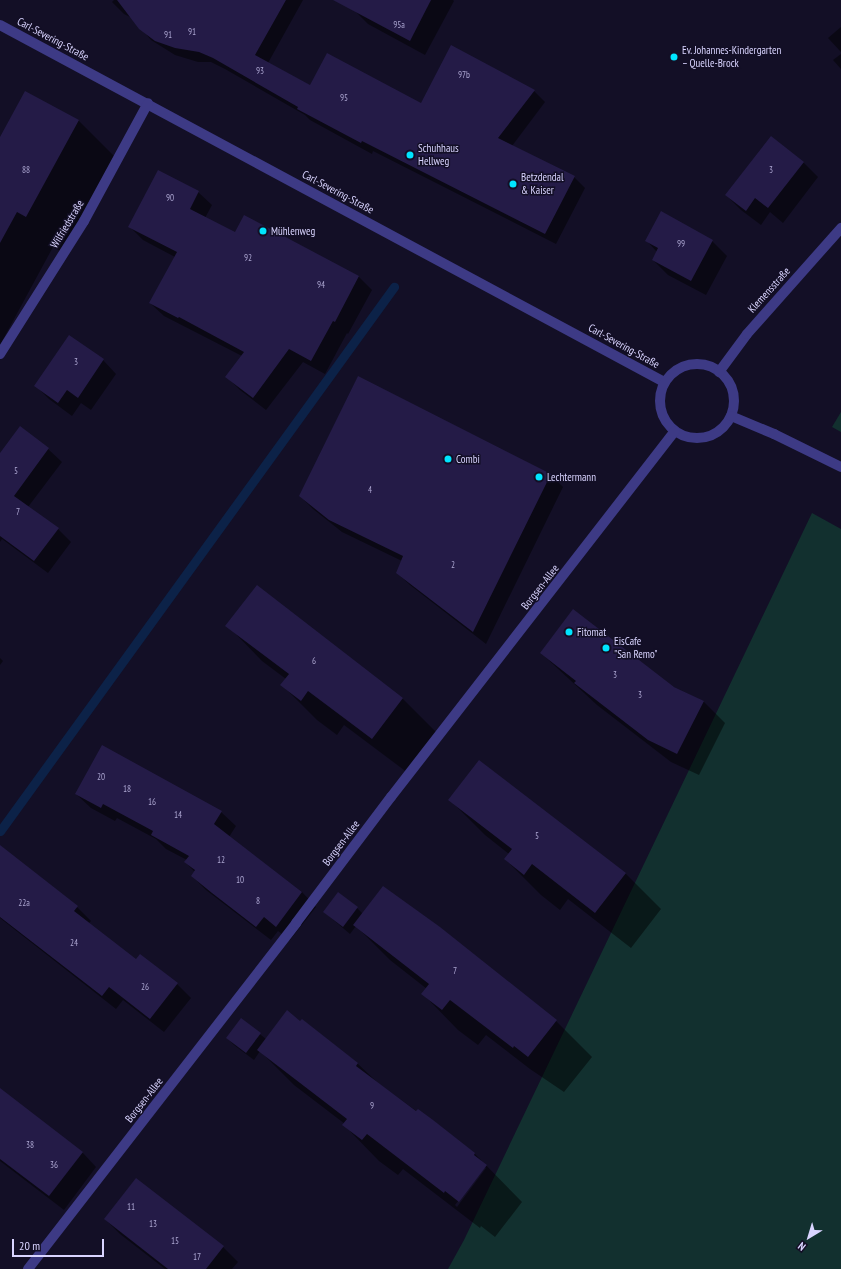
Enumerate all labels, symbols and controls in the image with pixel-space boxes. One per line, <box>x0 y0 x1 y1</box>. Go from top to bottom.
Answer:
street label: Carl-Severing-Straße <box>15 15 91 63</box>
house number: 95a <box>393 20 405 30</box>
house number: 91 <box>188 27 196 37</box>
house number: 91 <box>164 30 172 40</box>
place label: Ev. Johannes-Kindergarten – Quelle-Brock <box>682 44 782 70</box>
marker: Ev. Johannes-Kindergarten – Quelle-Brock <box>669 52 679 62</box>
house number: 93 <box>256 66 264 76</box>
house number: 97b <box>458 70 470 80</box>
house number: 95 <box>340 93 348 103</box>
place label: Schuhhaus Hellweg <box>418 142 459 168</box>
marker: Schuhhaus Hellweg <box>405 150 415 160</box>
house number: 88 <box>22 165 30 175</box>
house number: 3 <box>769 165 773 175</box>
street label: Carl-Severing-Straße <box>300 168 376 216</box>
place label: Betzdendal & Kaiser <box>521 171 564 197</box>
marker: Betzdendal & Kaiser <box>508 179 518 189</box>
house number: 90 <box>166 193 174 203</box>
street label: Wilfriedstraße <box>47 197 87 251</box>
place label: Mühlenweg <box>271 224 315 238</box>
marker: Mühlenweg <box>258 226 268 236</box>
house number: 99 <box>677 239 685 249</box>
house number: 92 <box>244 253 252 263</box>
street label: Klemensstraße <box>745 264 793 316</box>
house number: 94 <box>317 280 325 290</box>
street label: Carl-Severing-Straße <box>586 321 662 371</box>
house number: 3 <box>74 357 78 367</box>
place label: Combi <box>456 452 480 466</box>
marker: Combi <box>443 454 453 464</box>
house number: 5 <box>14 466 18 476</box>
place label: Lechtermann <box>547 470 596 484</box>
marker: Lechtermann <box>534 472 544 482</box>
house number: 4 <box>368 485 372 495</box>
house number: 7 <box>16 507 20 517</box>
house number: 2 <box>451 560 455 570</box>
street label: Borgsen-Allee <box>518 562 562 612</box>
place label: Fitomat <box>577 625 606 639</box>
marker: Fitomat <box>564 627 574 637</box>
place label: EisCafe "San Remo" <box>614 635 657 661</box>
marker: EisCafe "San Remo" <box>601 643 611 653</box>
house number: 6 <box>312 656 316 666</box>
house number: 3 <box>613 670 617 680</box>
house number: 3 <box>638 690 642 700</box>
house number: 20 <box>97 772 105 782</box>
house number: 18 <box>123 784 131 794</box>
house number: 16 <box>148 797 156 807</box>
house number: 14 <box>174 810 182 820</box>
street label: Borgsen-Allee <box>320 818 362 868</box>
house number: 5 <box>535 831 539 841</box>
house number: 12 <box>217 855 225 865</box>
house number: 10 <box>236 875 244 885</box>
house number: 8 <box>256 896 260 906</box>
house number: 22a <box>18 898 30 908</box>
house number: 24 <box>70 938 78 948</box>
house number: 7 <box>453 966 457 976</box>
house number: 26 <box>141 982 149 992</box>
street label: Borgsen-Allee <box>122 1075 166 1125</box>
house number: 9 <box>370 1101 374 1111</box>
house number: 38 <box>26 1140 34 1150</box>
house number: 36 <box>50 1160 58 1170</box>
house number: 11 <box>127 1202 135 1212</box>
north arrow <box>789 1217 829 1257</box>
house number: 13 <box>149 1219 157 1229</box>
scale bar <box>14 1231 106 1257</box>
house number: 15 <box>171 1236 179 1246</box>
text: 20 m <box>19 1238 40 1253</box>
text: N <box>795 1239 808 1254</box>
house number: 17 <box>193 1252 201 1262</box>

